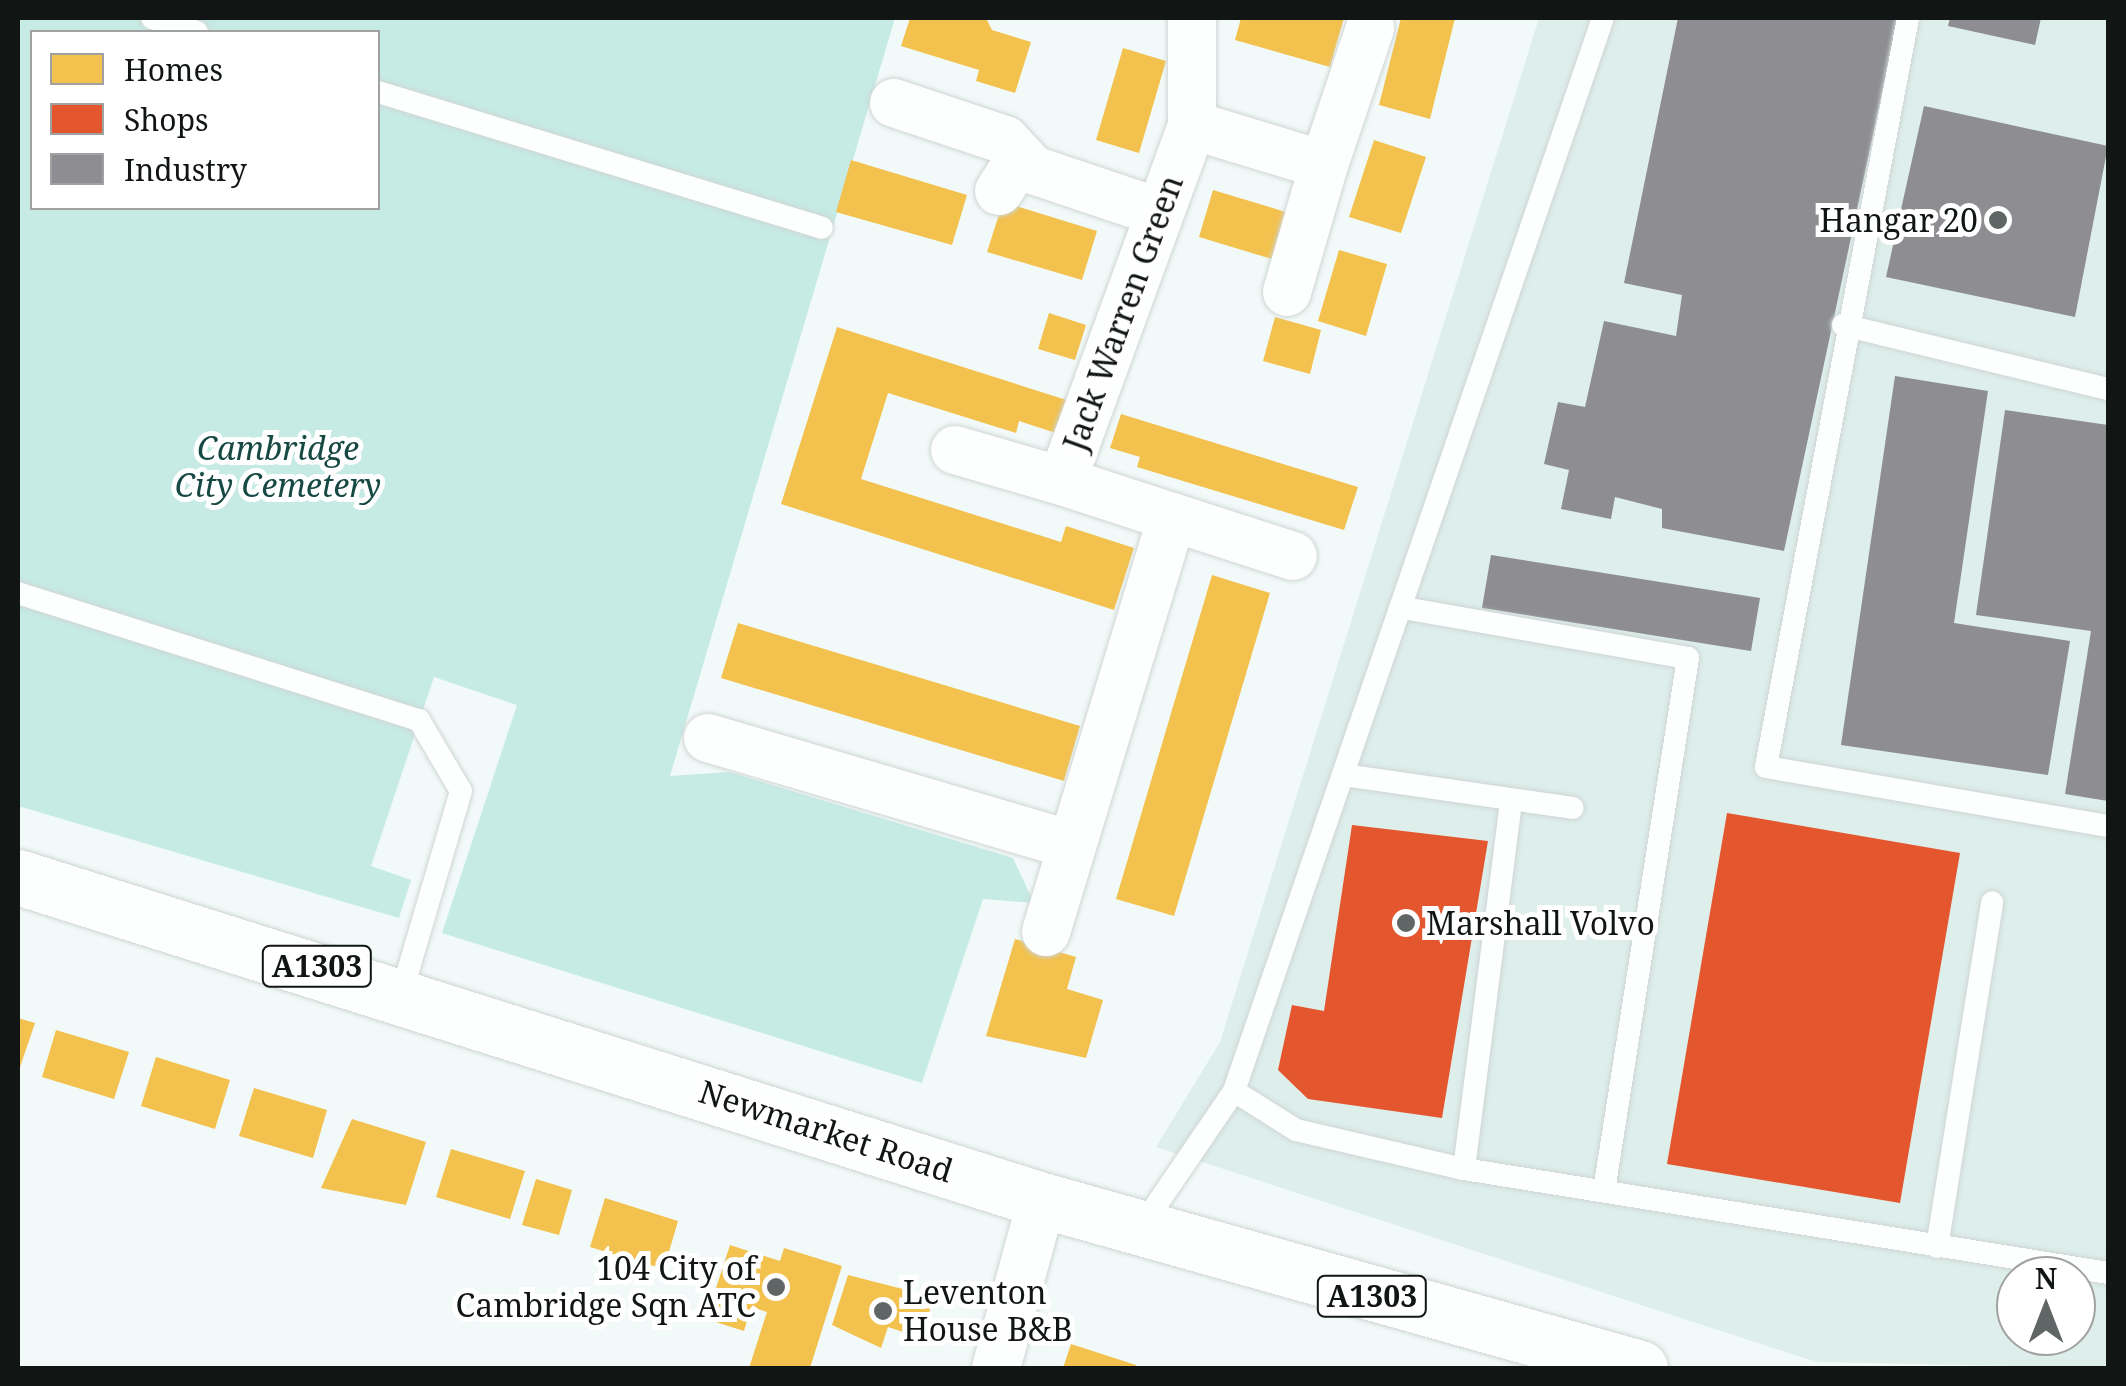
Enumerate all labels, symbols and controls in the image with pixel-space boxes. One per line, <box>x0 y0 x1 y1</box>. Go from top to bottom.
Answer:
legend <box>30 30 380 210</box>
text: Homes <box>124 49 223 90</box>
text: Shops <box>124 99 209 140</box>
text: Industry <box>124 149 247 190</box>
street label: Jack Warren Green <box>1055 170 1191 456</box>
place label: Hangar 20 <box>1820 201 1978 239</box>
marker: Hangar 20 <box>1987 209 2009 231</box>
park label: Cambridge City Cemetery <box>175 430 381 505</box>
place label: Marshall Volvo <box>1426 904 1655 942</box>
marker: Marshall Volvo <box>1395 912 1417 934</box>
road number: A1303 <box>260 941 374 991</box>
street label: Newmarket Road <box>694 1072 958 1190</box>
place label: 104 City of Cambridge Sqn ATC <box>456 1250 756 1325</box>
north arrow <box>1996 1256 2096 1356</box>
text: N <box>2035 1259 2057 1297</box>
road number: A1303 <box>1314 1271 1430 1321</box>
place label: Leventon House B&B <box>903 1274 1073 1349</box>
marker: 104 City of Cambridge Sqn ATC <box>765 1276 787 1298</box>
marker: Leventon House B&B <box>872 1300 894 1322</box>

